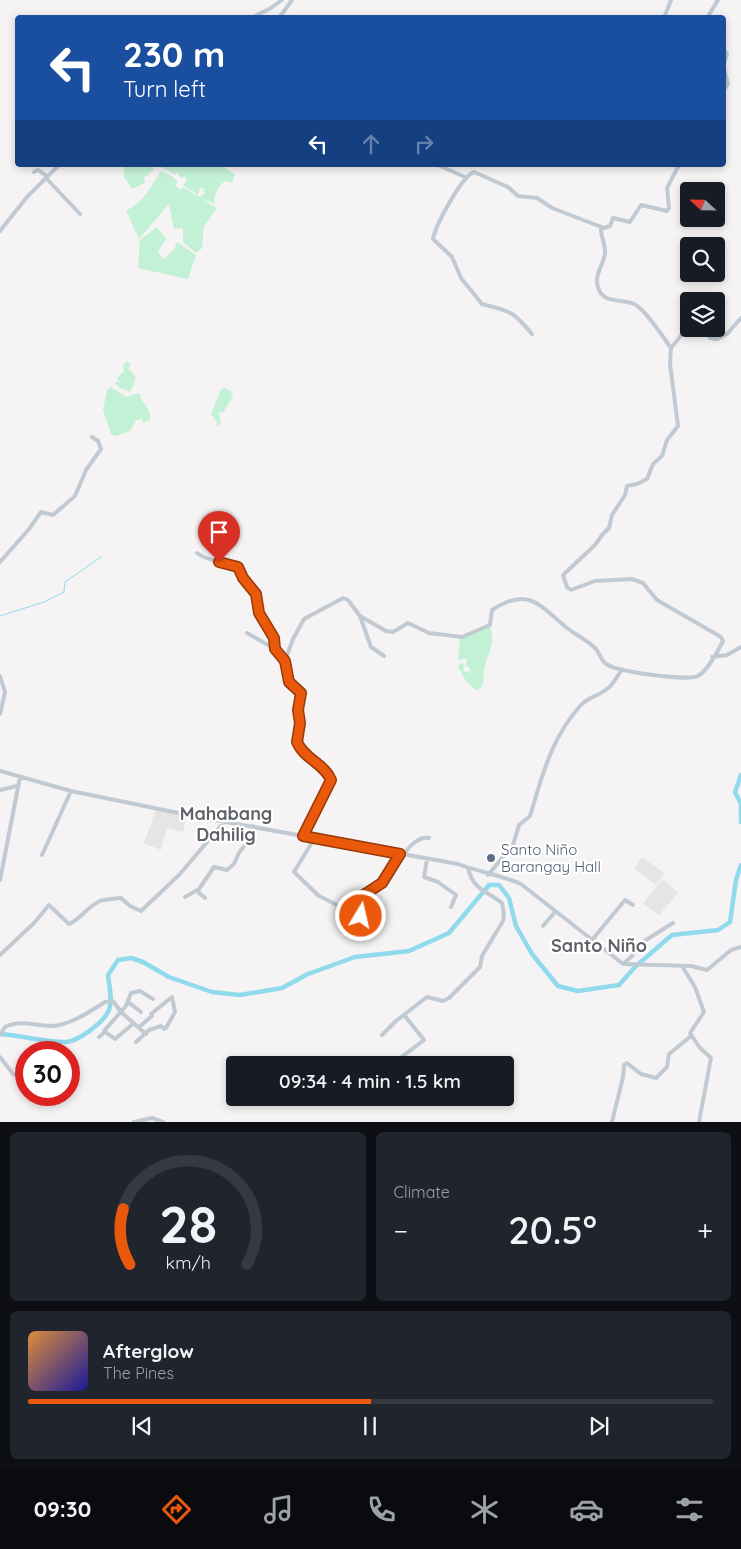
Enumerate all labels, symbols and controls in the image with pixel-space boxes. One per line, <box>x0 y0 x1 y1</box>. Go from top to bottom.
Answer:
text: 230 m <box>123 32 225 76</box>
icon: left <box>40 35 105 100</box>
text: Turn left <box>123 75 206 103</box>
icon: left <box>304 130 332 158</box>
icon: ahead <box>357 130 385 158</box>
icon: right <box>410 130 438 158</box>
north arrow <box>680 182 725 228</box>
map controls <box>680 182 725 337</box>
button: search <box>680 237 725 282</box>
button: layers <box>680 292 725 337</box>
pin <box>198 511 240 562</box>
icon: arrive <box>205 518 233 546</box>
district label: Mahabang Dahilig <box>180 802 272 846</box>
place label: Santo Niño Barangay Hall <box>501 840 601 876</box>
marker: Santo Niño Barangay Hall <box>485 852 497 864</box>
position arrow <box>334 889 386 941</box>
district label: Santo Niño <box>551 934 647 957</box>
speed limit sign: 30 <box>15 1041 80 1106</box>
text: 09:34 · 4 min · 1.5 km <box>279 1069 461 1093</box>
text: Climate <box>394 1182 450 1202</box>
text: 28 <box>159 1191 217 1256</box>
text: 20.5° <box>508 1206 597 1254</box>
text: − <box>394 1213 408 1248</box>
text: + <box>697 1213 713 1248</box>
text: km/h <box>165 1251 210 1273</box>
text: Afterglow <box>103 1339 194 1363</box>
text: The Pines <box>103 1363 174 1383</box>
icon: previous <box>128 1412 156 1440</box>
icon: pause <box>356 1412 384 1440</box>
icon: next <box>585 1412 613 1440</box>
icon: directions <box>159 1492 194 1527</box>
icon: music <box>261 1492 296 1527</box>
icon: phone <box>364 1492 399 1527</box>
icon: climate <box>467 1492 502 1527</box>
icon: car <box>569 1492 604 1527</box>
icon: filters <box>672 1492 707 1527</box>
text: 09:30 <box>34 1495 91 1523</box>

